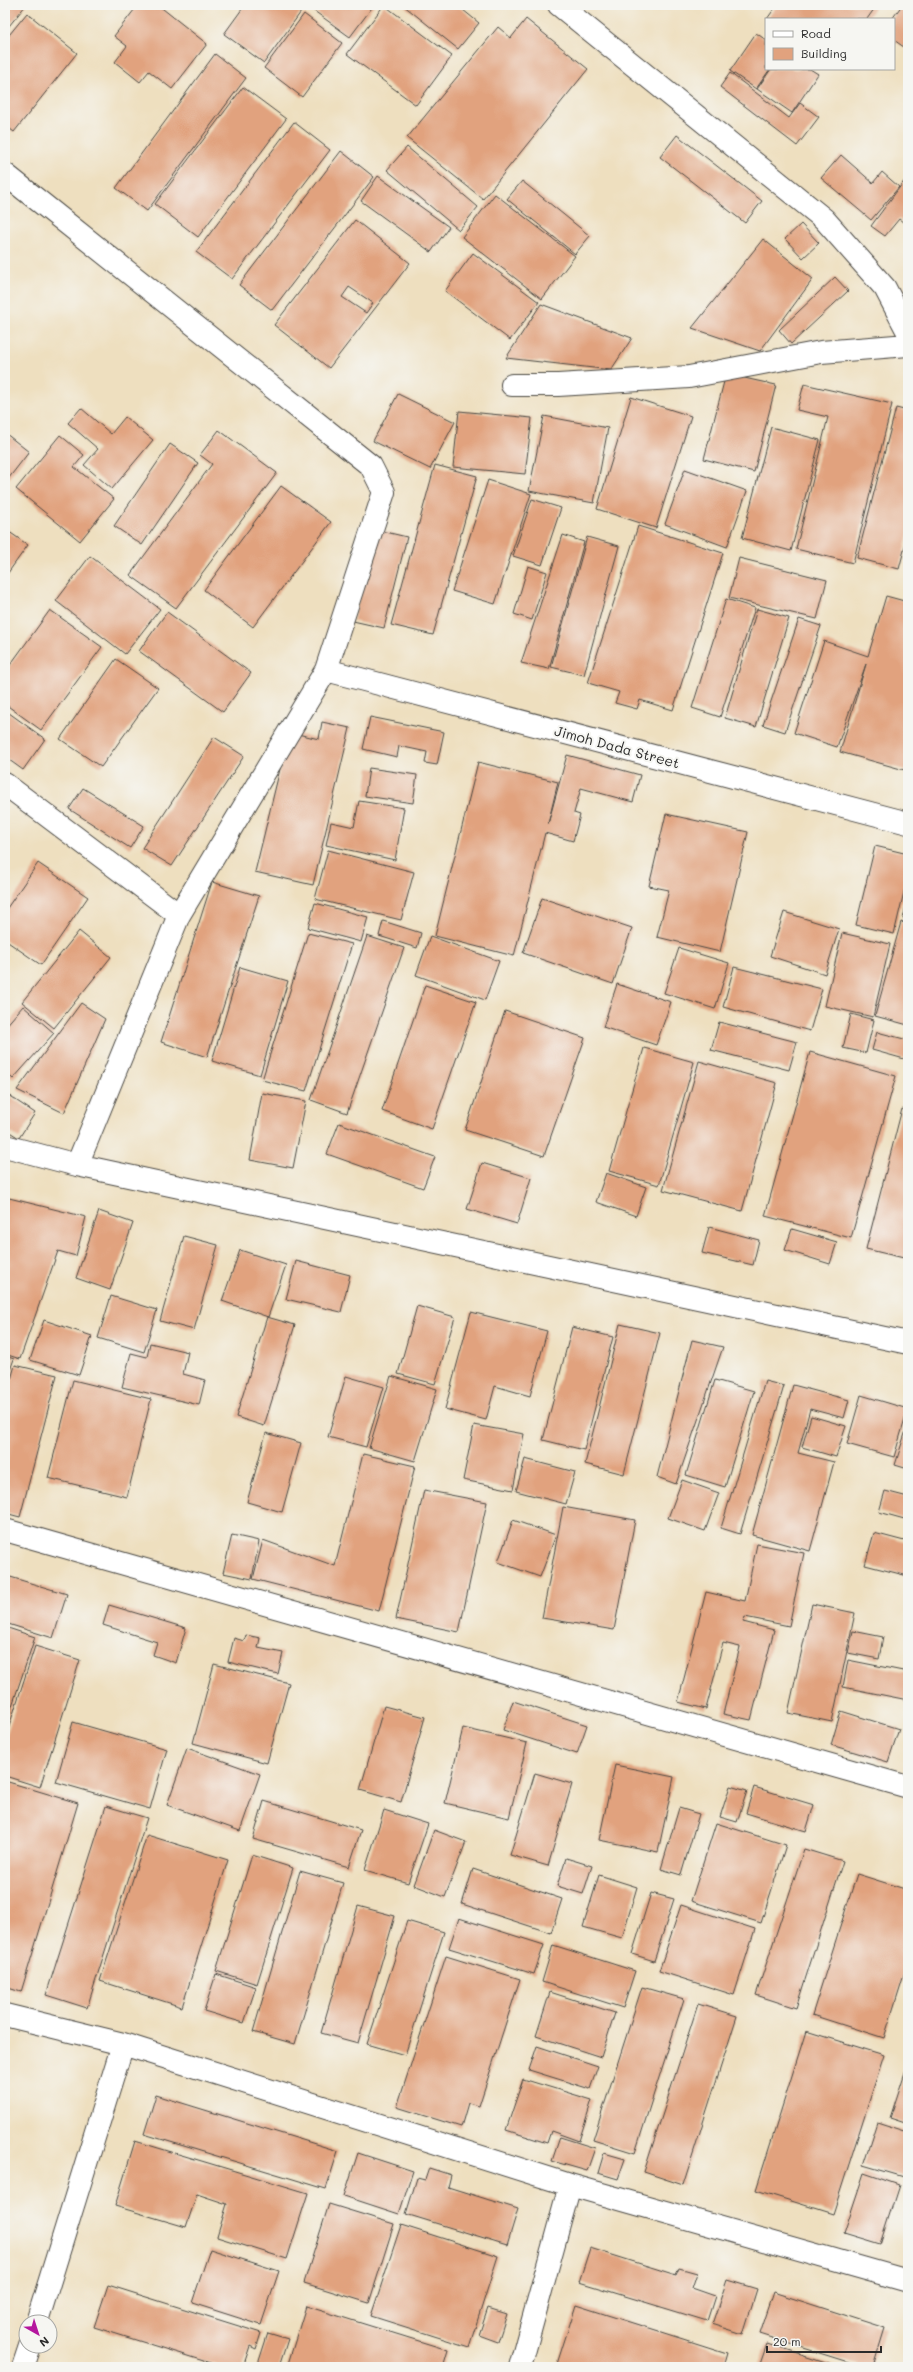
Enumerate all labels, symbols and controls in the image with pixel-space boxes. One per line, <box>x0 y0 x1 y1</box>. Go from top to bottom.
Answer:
legend <box>765 18 895 70</box>
text: Road <box>801 25 831 41</box>
text: Building <box>801 45 847 61</box>
street label: Jimoh Dada Street <box>552 721 682 772</box>
north arrow <box>18 2314 58 2354</box>
scale bar <box>767 2328 881 2354</box>
text: 20 m <box>773 2333 801 2349</box>
text: N <box>37 2334 53 2351</box>

